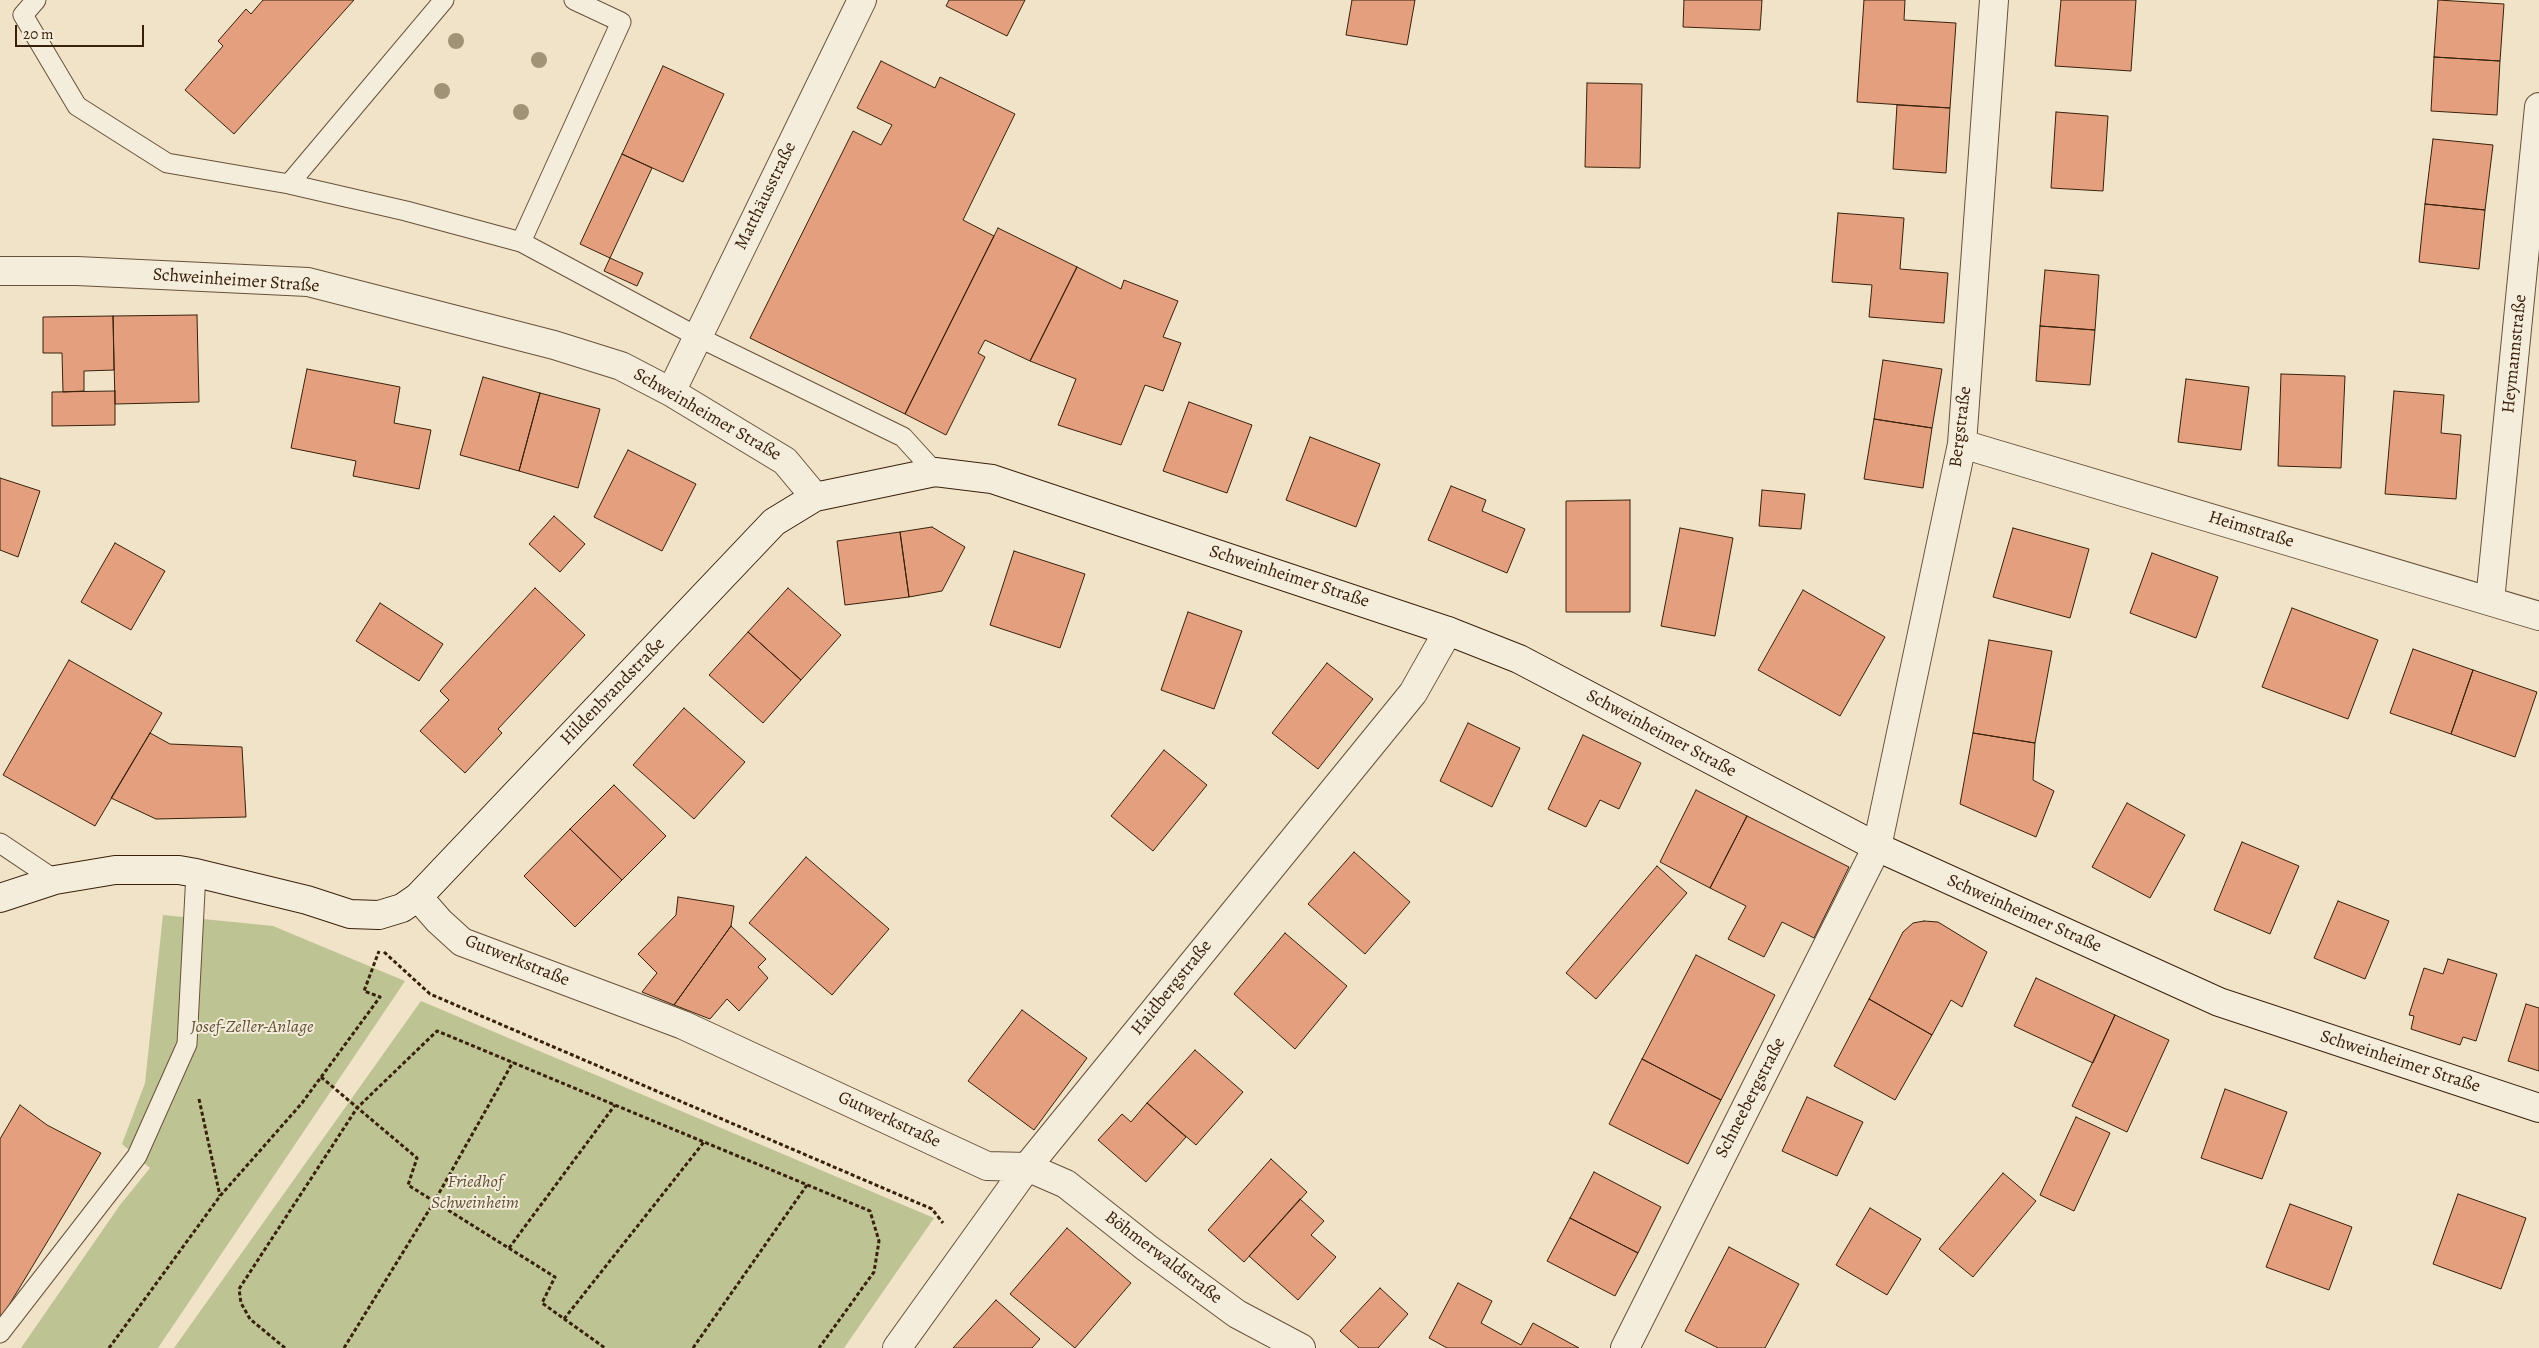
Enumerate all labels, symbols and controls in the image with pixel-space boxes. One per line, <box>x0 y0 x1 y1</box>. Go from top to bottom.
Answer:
scale bar <box>18 15 146 47</box>
text: 20 m <box>23 24 54 44</box>
street label: Matthäusstraße <box>731 139 801 253</box>
street label: Schweinheimer Straße <box>152 264 320 298</box>
street label: Heymannstraße <box>2498 294 2532 414</box>
street label: Schweinheimer Straße <box>629 364 785 466</box>
street label: Bergstraße <box>1945 385 1977 469</box>
street label: Heimstraße <box>2206 507 2296 553</box>
street label: Schweinheimer Straße <box>1206 541 1372 613</box>
street label: Hildenbrandstraße <box>556 634 670 750</box>
street label: Schweinheimer Straße <box>1582 685 1740 783</box>
street label: Schweinheimer Straße <box>1943 870 2105 958</box>
street label: Gutwerkstraße <box>462 930 572 992</box>
street label: Haidbergstraße <box>1127 936 1217 1040</box>
park label: Josef-Zeller-Anlage <box>191 1017 313 1039</box>
street label: Schweinheimer Straße <box>2317 1026 2483 1098</box>
street label: Schneebergstraße <box>1711 1034 1791 1162</box>
street label: Gutwerkstraße <box>834 1087 944 1153</box>
park label: Friedhof Schweinheim <box>431 1172 519 1214</box>
street label: Böhmerwaldstraße <box>1100 1207 1226 1309</box>

